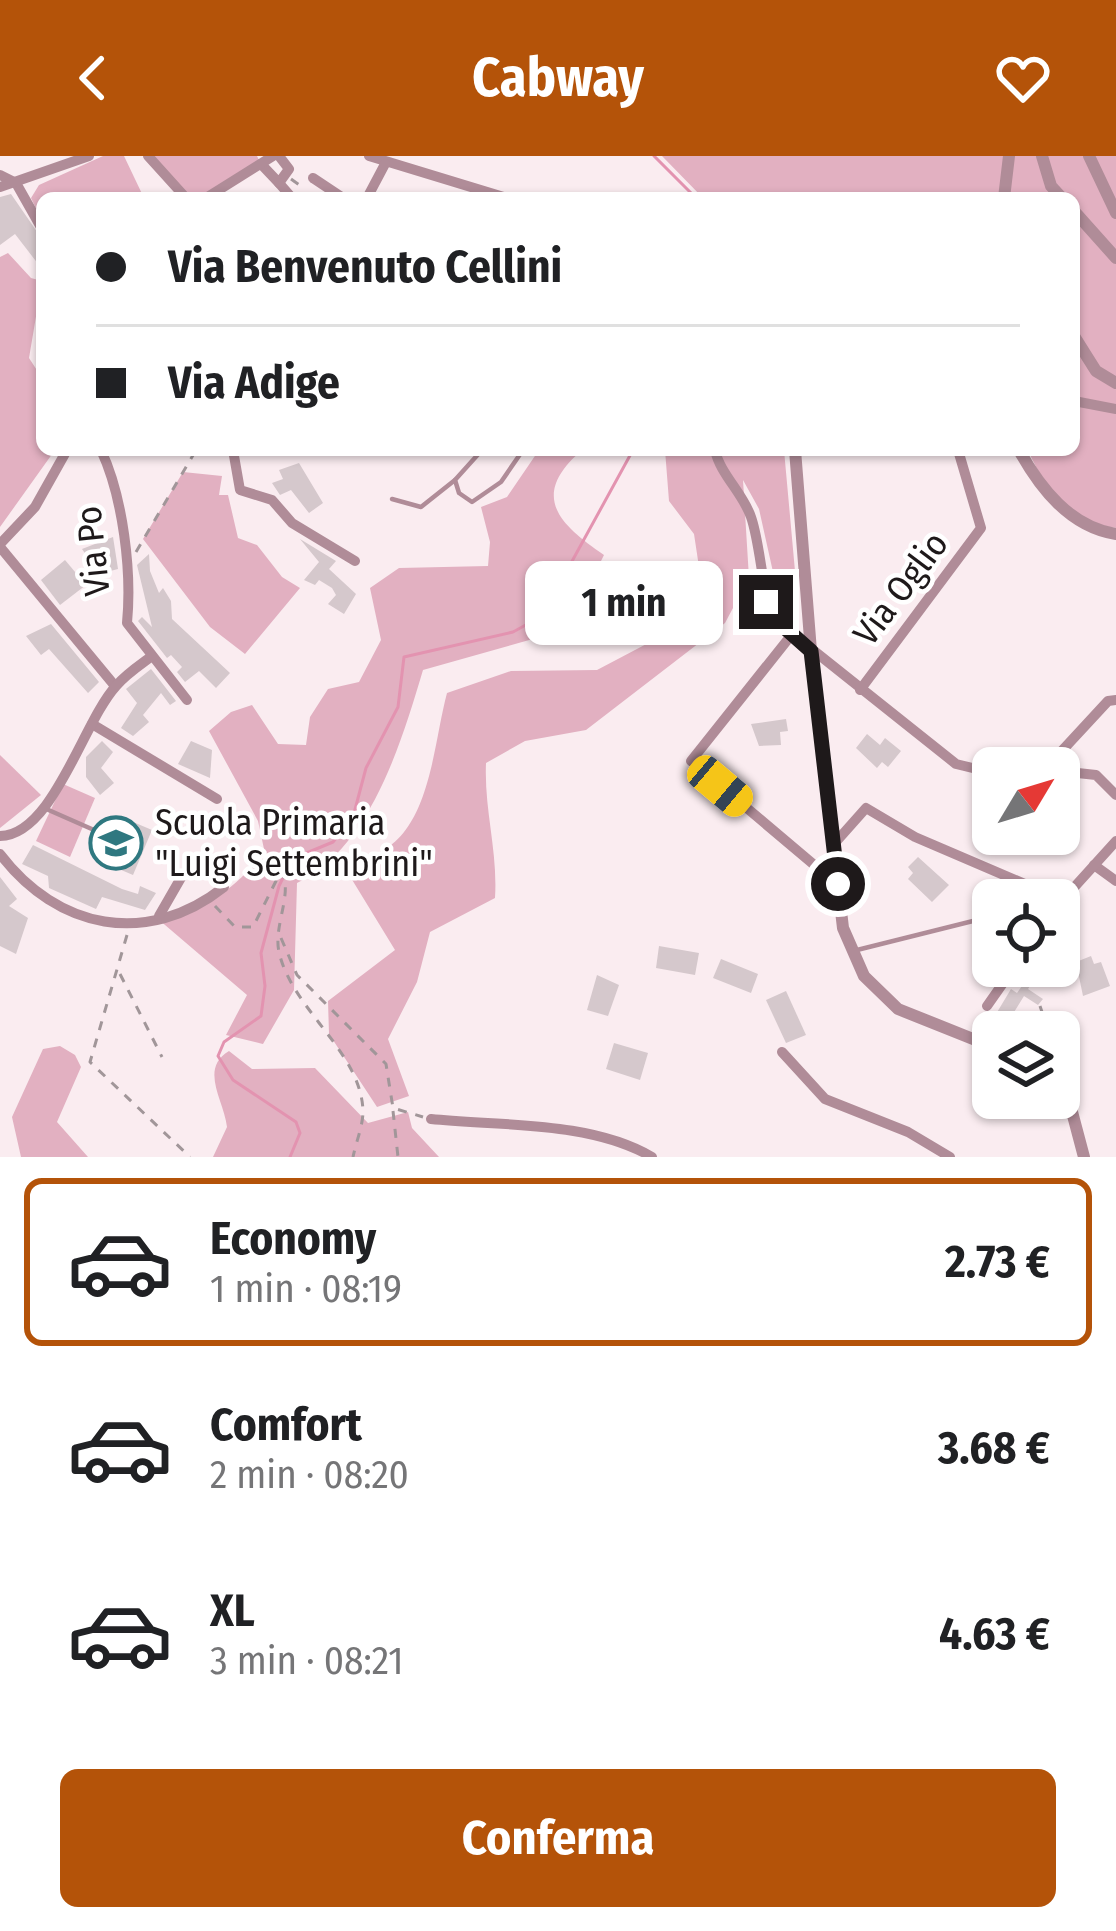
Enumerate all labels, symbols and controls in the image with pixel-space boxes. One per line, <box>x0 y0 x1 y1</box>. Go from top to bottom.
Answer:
icon: back <box>60 45 126 111</box>
icon: heart <box>990 45 1056 111</box>
text: Cabway <box>472 46 644 110</box>
text: Via Benvenuto Cellini <box>168 240 562 294</box>
text: Via Adige <box>168 356 340 410</box>
street label: Via Po <box>66 504 120 598</box>
street label: Via Oglio <box>844 523 958 654</box>
callout: 1 min <box>526 560 724 644</box>
route end <box>739 575 793 629</box>
text: 1 min <box>582 580 666 626</box>
north arrow <box>972 747 1080 855</box>
map controls <box>972 747 1080 1119</box>
car <box>681 749 759 823</box>
place label: Scuola Primaria "Luigi Settembrini" <box>155 801 433 886</box>
school or university icon: Scuola Primaria "Luigi Settembrini" <box>88 815 144 871</box>
route start <box>811 857 865 911</box>
button: locate <box>972 879 1080 987</box>
button: layers <box>972 1011 1080 1119</box>
icon: car <box>66 1208 174 1316</box>
text: Economy <box>210 1212 376 1266</box>
text: 2.73 € <box>945 1235 1050 1289</box>
text: 1 min · 08:19 <box>210 1266 402 1312</box>
icon: car <box>66 1394 174 1502</box>
text: Comfort <box>210 1398 362 1452</box>
text: 3.68 € <box>938 1421 1050 1475</box>
text: 2 min · 08:20 <box>210 1452 409 1498</box>
icon: car <box>66 1580 174 1688</box>
text: XL <box>210 1584 255 1638</box>
text: 4.63 € <box>939 1607 1050 1661</box>
text: 3 min · 08:21 <box>210 1638 403 1684</box>
button: Conferma <box>60 1769 1056 1907</box>

